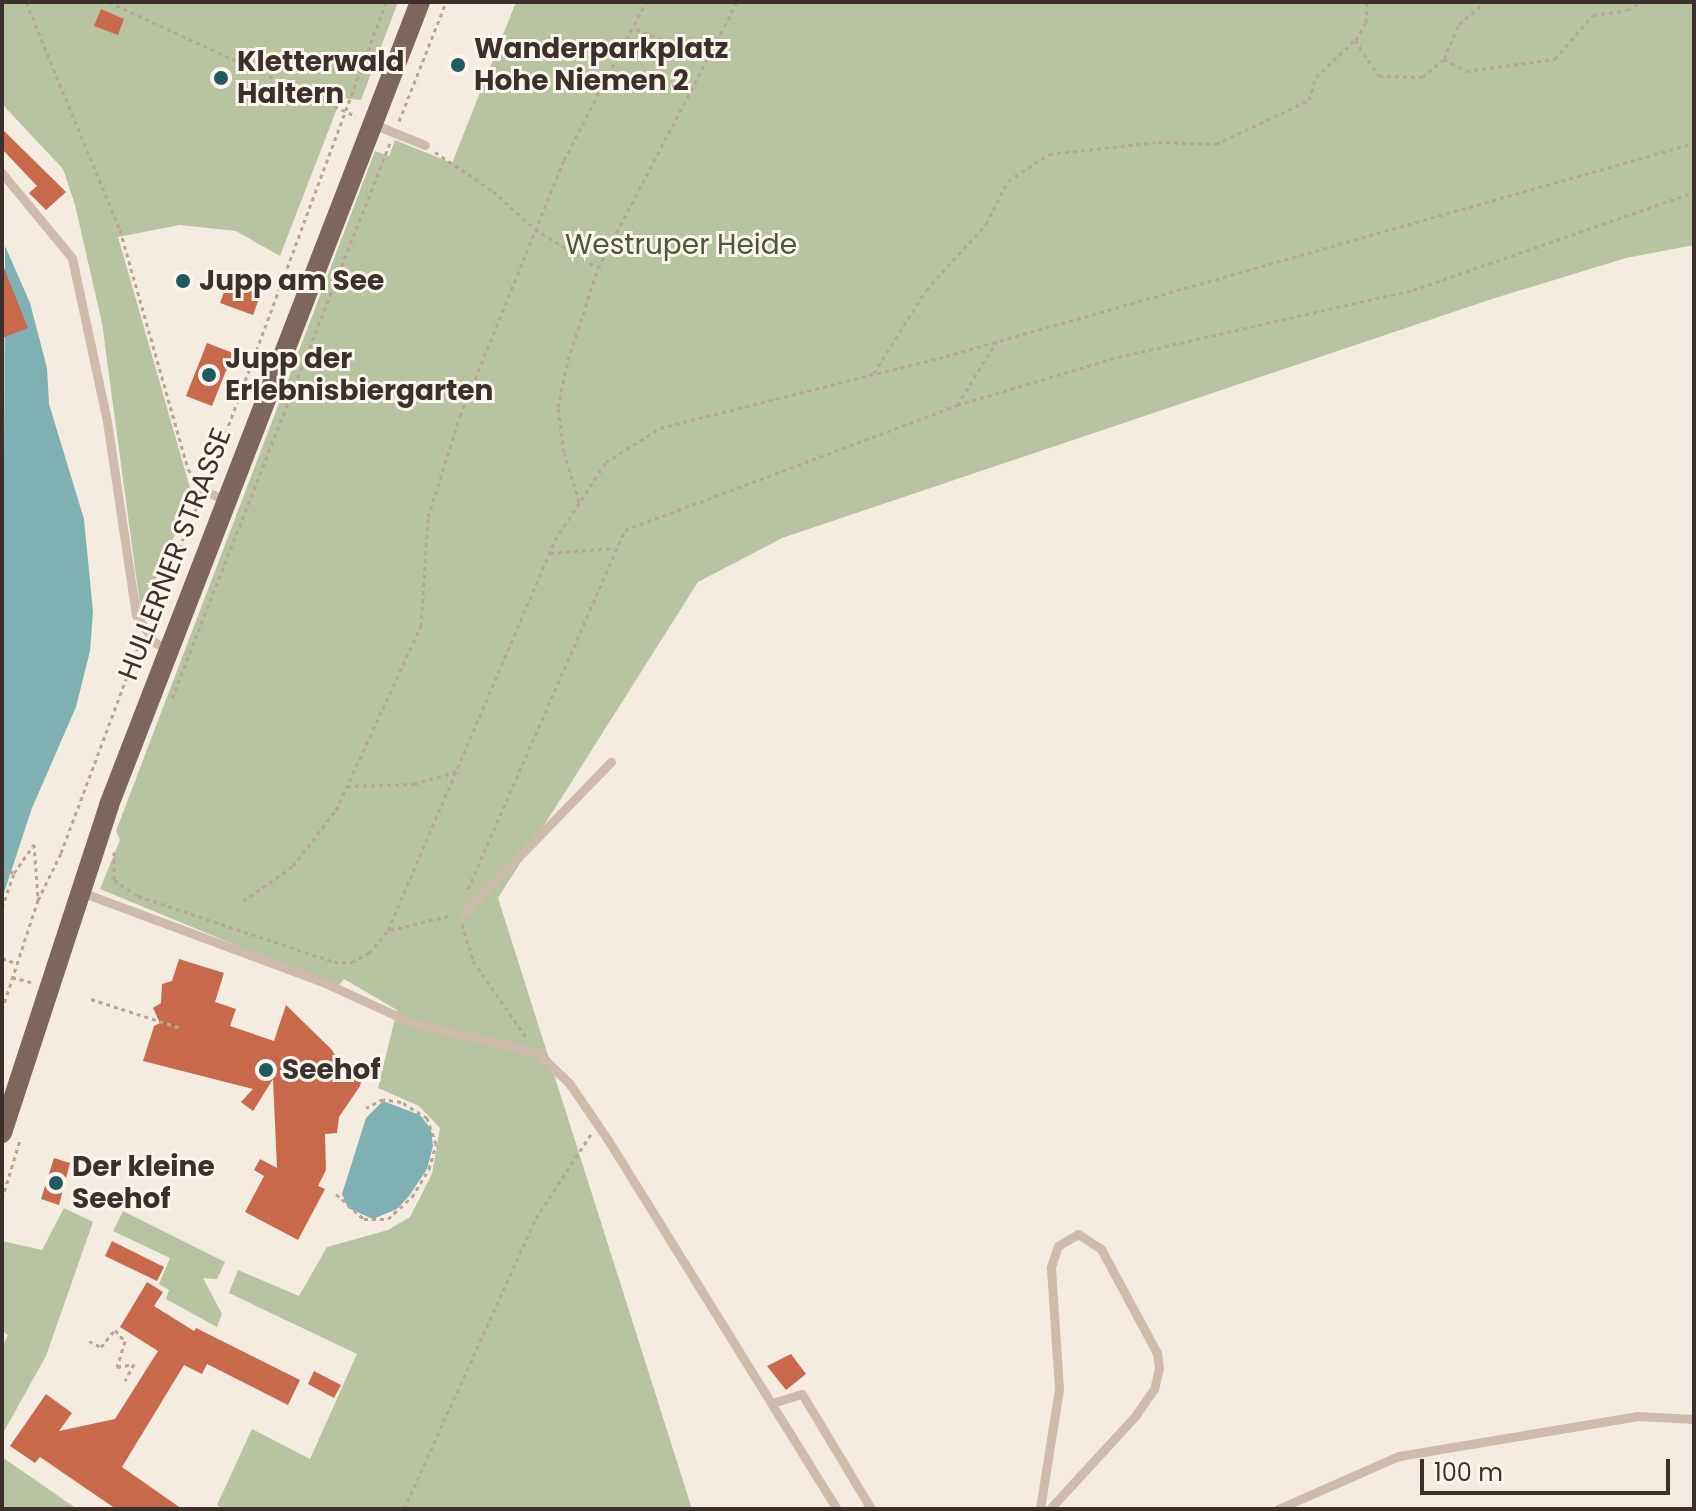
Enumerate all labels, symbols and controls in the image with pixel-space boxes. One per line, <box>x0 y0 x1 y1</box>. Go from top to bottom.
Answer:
place label: Wanderparkplatz Hohe Niemen 2 <box>474 32 728 98</box>
place label: Kletterwald Haltern <box>237 45 405 111</box>
marker: Wanderparkplatz Hohe Niemen 2 <box>449 56 467 74</box>
marker: Kletterwald Haltern <box>212 69 230 87</box>
park label: Westruper Heide <box>565 228 797 262</box>
place label: Jupp am See <box>199 264 384 298</box>
marker: Jupp am See <box>174 272 192 290</box>
place label: Jupp der Erlebnisbiergarten <box>225 342 493 408</box>
marker: Jupp der Erlebnisbiergarten <box>200 366 218 384</box>
street label: HULLERNER STRASSE <box>111 423 239 685</box>
place label: Seehof <box>282 1053 381 1087</box>
marker: Seehof <box>257 1061 275 1079</box>
place label: Der kleine Seehof <box>72 1150 215 1216</box>
marker: Der kleine Seehof <box>47 1174 65 1192</box>
scale bar <box>1424 1443 1674 1493</box>
text: 100 m <box>1434 1456 1503 1489</box>

